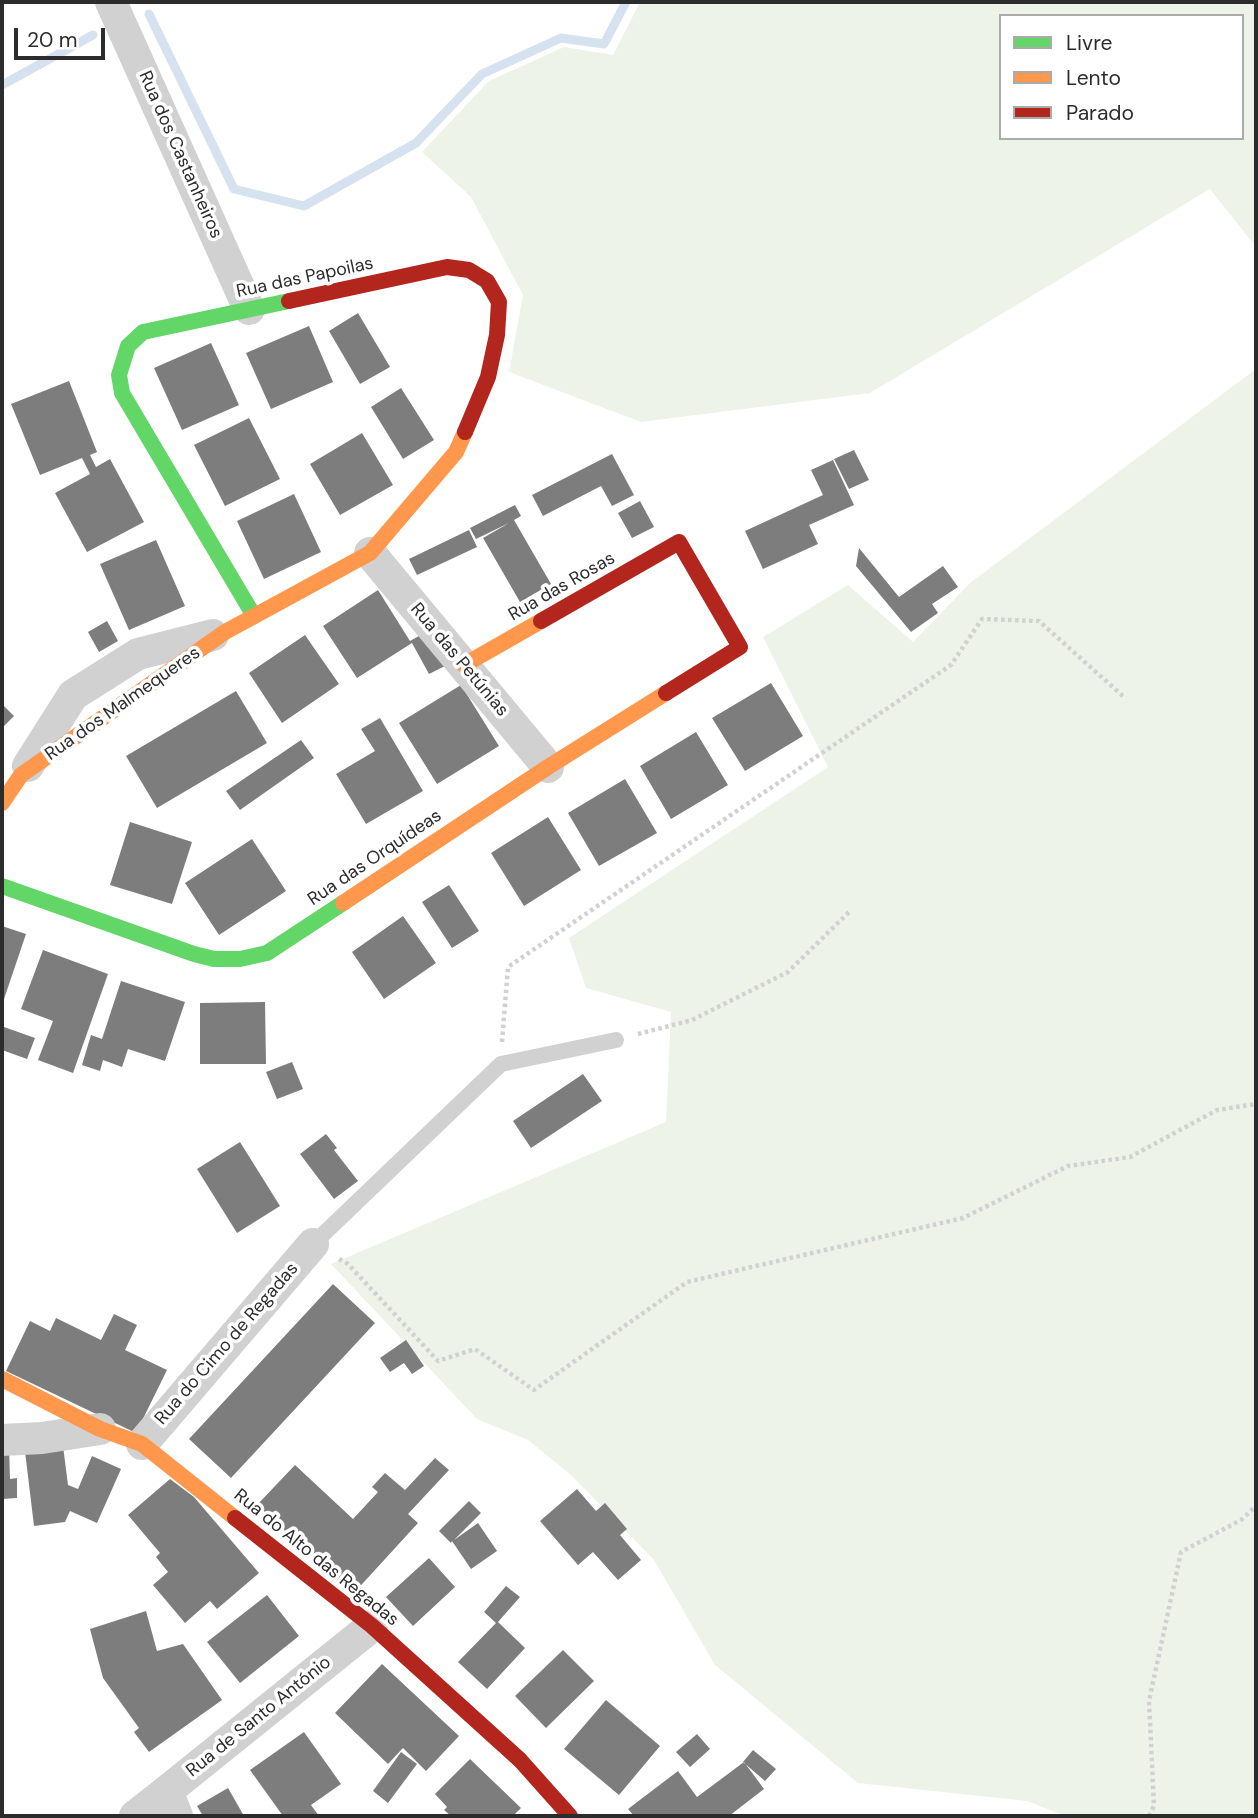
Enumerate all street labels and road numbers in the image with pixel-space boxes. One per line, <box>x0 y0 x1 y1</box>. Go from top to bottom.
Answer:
street label: Rua dos Castanheiros <box>133 68 227 242</box>
street label: Rua das Papoilas <box>235 253 375 303</box>
street label: Rua das Rosas <box>505 548 619 626</box>
street label: Rua das Petúnias <box>405 599 513 721</box>
street label: Rua dos Malmequeres <box>41 642 205 766</box>
street label: Rua das Orquídeas <box>304 805 446 911</box>
street label: Rua do Cimo de Regadas <box>151 1259 303 1429</box>
street label: Rua do Alto das Regadas <box>229 1485 403 1631</box>
street label: Rua de Santo António <box>182 1652 336 1782</box>

